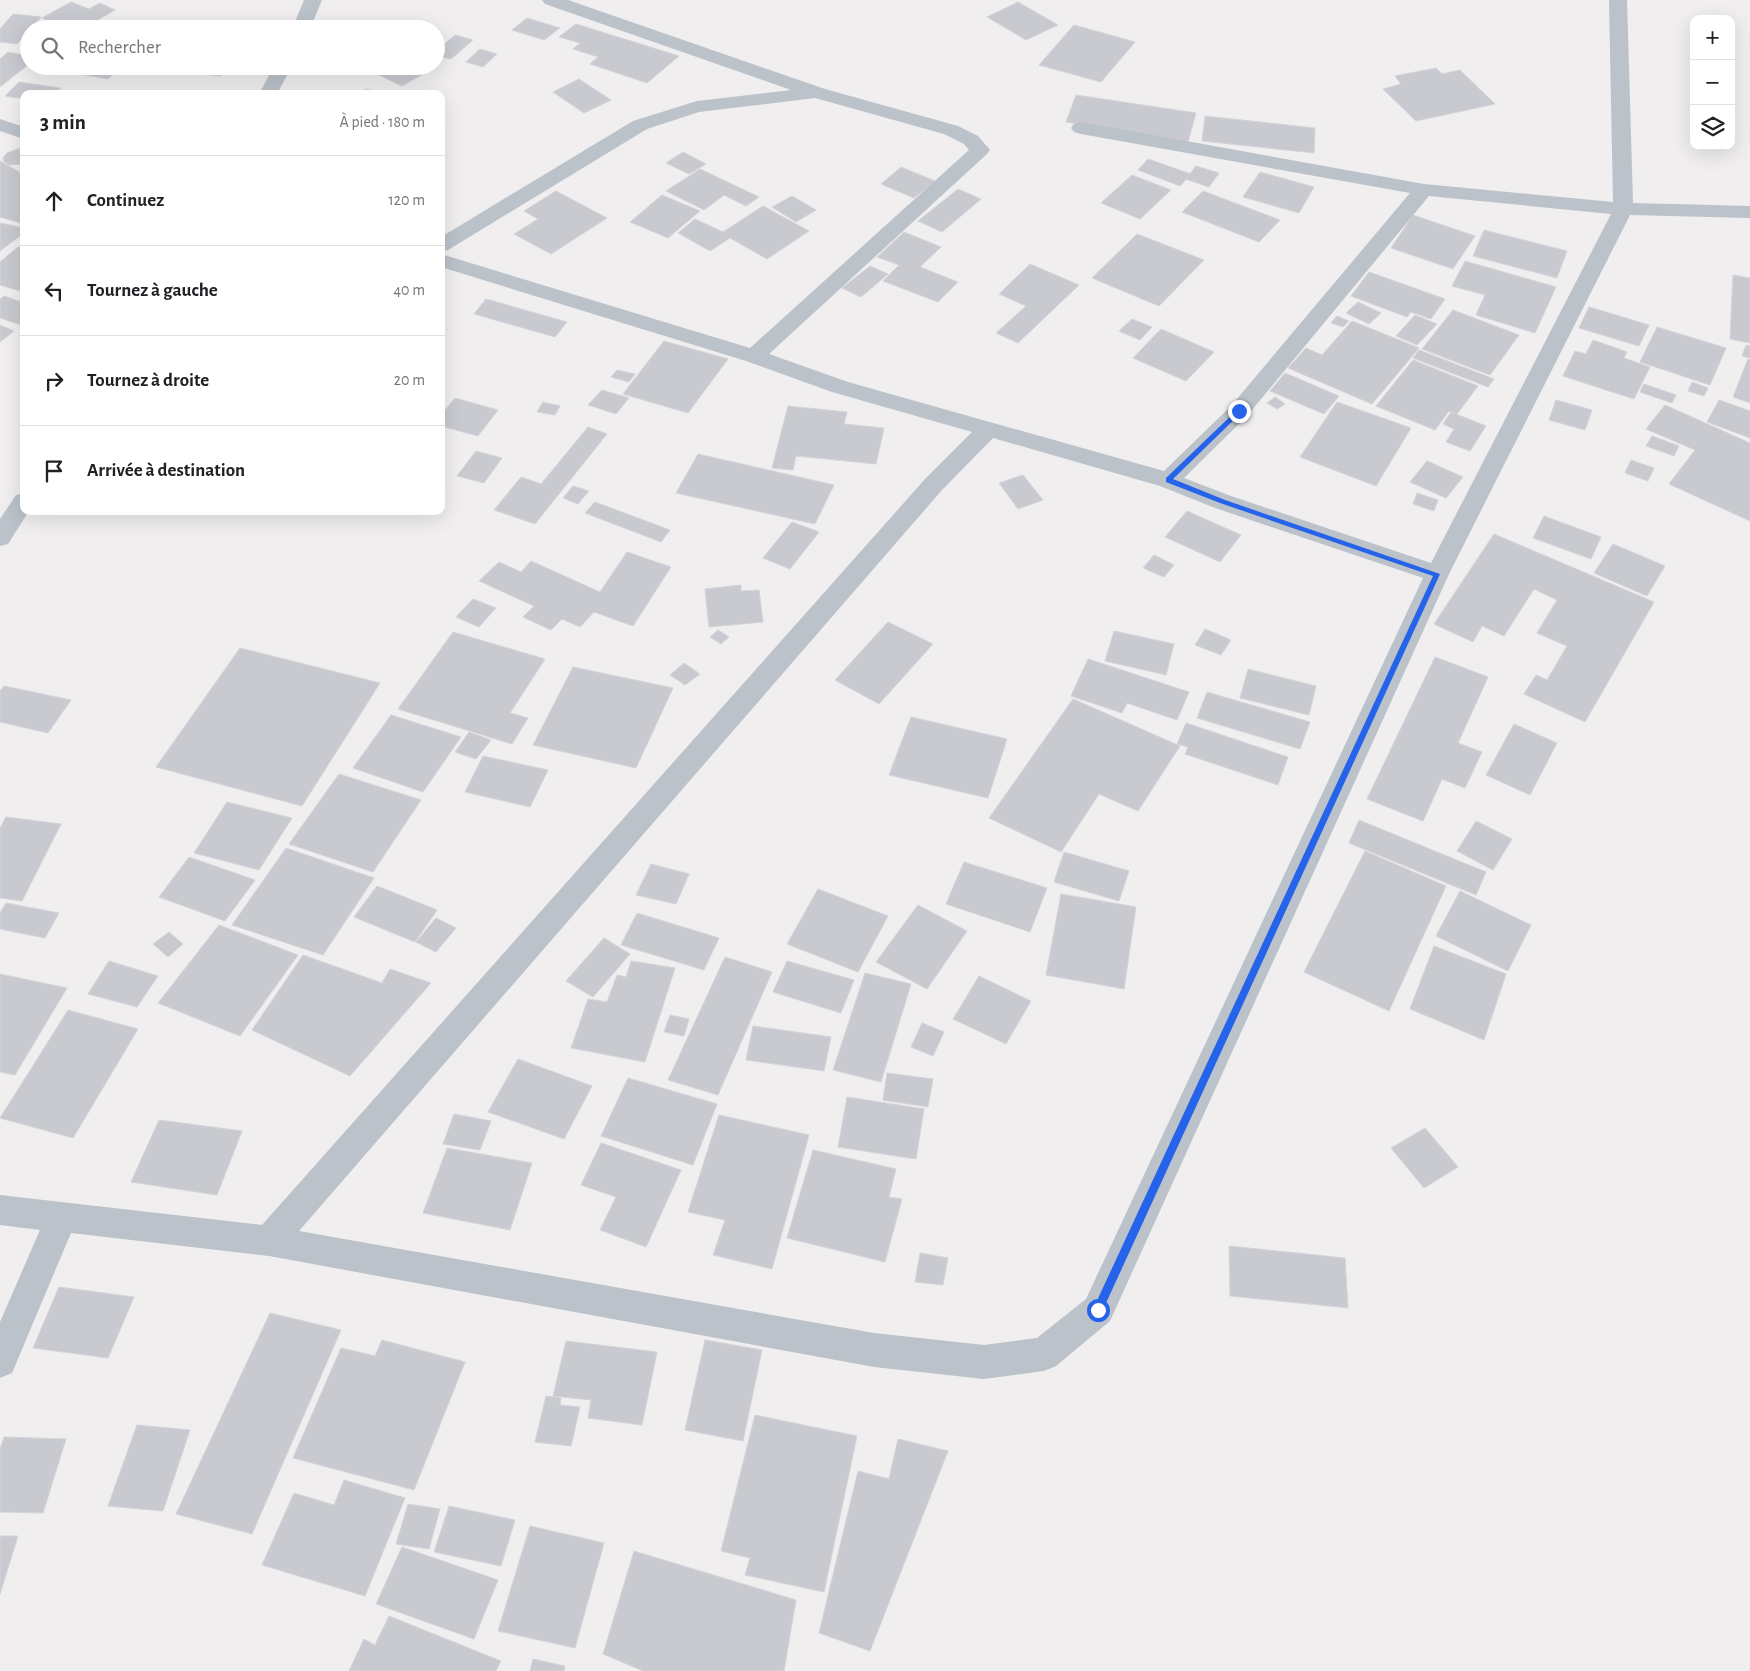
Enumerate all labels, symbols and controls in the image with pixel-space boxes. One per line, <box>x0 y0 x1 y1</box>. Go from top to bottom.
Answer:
map controls <box>1690 15 1735 150</box>
button: + <box>1690 15 1735 60</box>
search box <box>20 20 445 75</box>
icon: search <box>38 34 66 62</box>
text: Rechercher <box>78 38 161 57</box>
button: − <box>1690 60 1735 105</box>
button: layers <box>1690 105 1735 150</box>
text: 3 min <box>40 112 86 133</box>
text: À pied · 180 m <box>340 114 425 130</box>
icon: ahead <box>40 187 68 215</box>
text: Continuez <box>87 191 164 210</box>
text: 120 m <box>388 192 425 208</box>
icon: left <box>40 277 68 305</box>
text: Tournez à gauche <box>87 281 218 300</box>
text: 40 m <box>393 282 425 298</box>
icon: right <box>40 367 68 395</box>
text: Tournez à droite <box>87 371 209 390</box>
text: 20 m <box>394 372 425 388</box>
route end <box>1228 400 1251 423</box>
icon: arrive <box>40 457 68 485</box>
text: Arrivée à destination <box>87 461 245 480</box>
route start <box>1087 1299 1110 1322</box>

